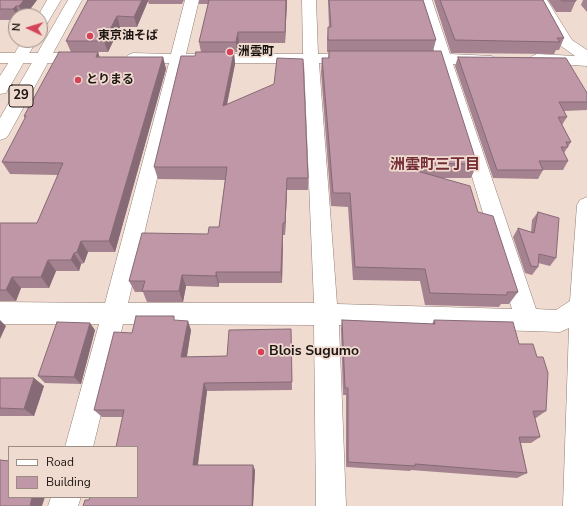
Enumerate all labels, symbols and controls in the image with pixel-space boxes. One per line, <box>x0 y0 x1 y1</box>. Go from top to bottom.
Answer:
north arrow <box>8 8 48 48</box>
text: N <box>9 23 24 32</box>
place label: 東京油そば <box>98 29 158 43</box>
marker: 東京油そば <box>85 31 95 41</box>
place label: 洲雲町 <box>238 45 274 59</box>
marker: 洲雲町 <box>225 47 235 57</box>
place label: とりまる <box>86 73 134 87</box>
marker: とりまる <box>73 75 83 85</box>
road number: 29 <box>9 85 33 107</box>
district label: 洲雲町三丁目 <box>390 156 480 174</box>
place label: Blois Sugumo <box>269 344 359 360</box>
marker: Blois Sugumo <box>256 347 266 357</box>
legend <box>8 446 138 498</box>
text: Road <box>46 454 74 470</box>
text: Building <box>46 474 91 490</box>

